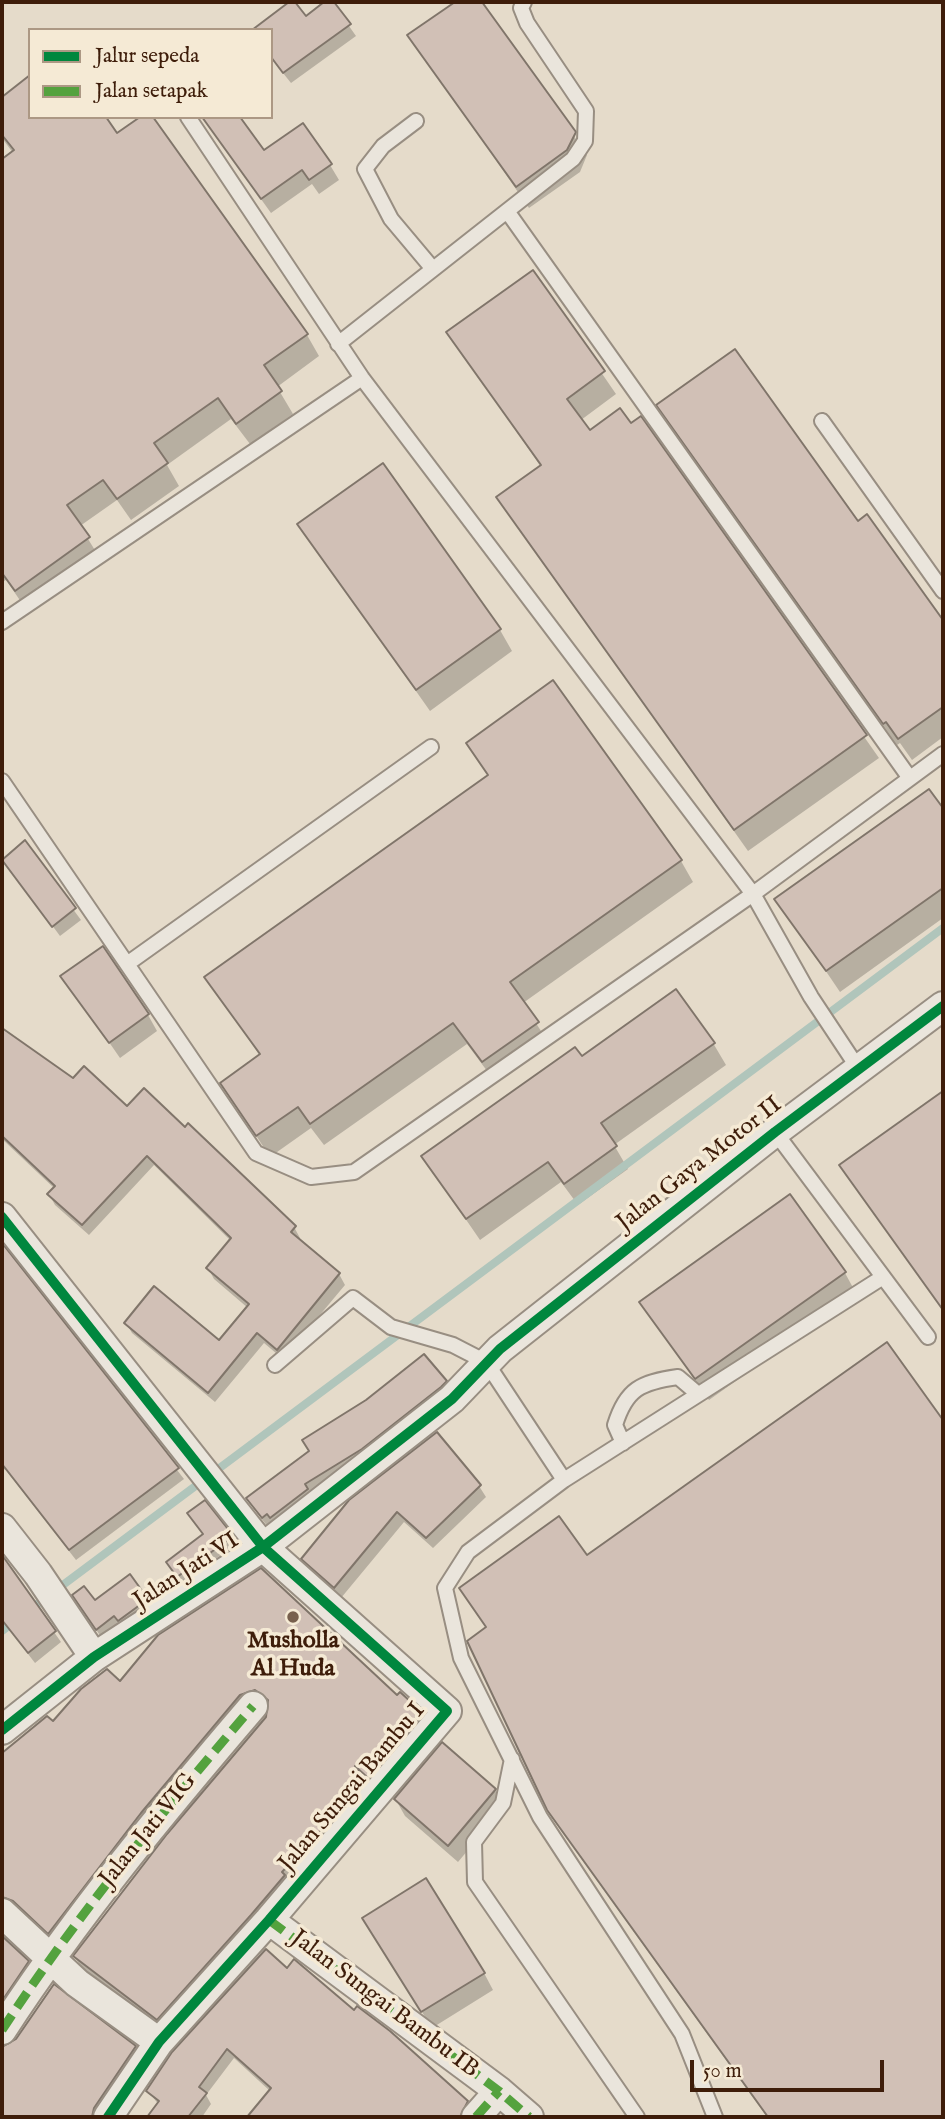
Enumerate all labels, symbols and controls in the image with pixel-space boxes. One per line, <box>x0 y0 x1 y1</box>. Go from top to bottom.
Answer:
legend <box>28 28 273 119</box>
text: Jalur sepeda <box>95 43 199 70</box>
text: Jalan setapak <box>95 78 208 105</box>
street label: Jalan Gaya Motor II <box>612 1091 788 1239</box>
street label: Jalan Jati VI <box>129 1527 245 1617</box>
marker: Musholla Al Huda <box>285 1609 301 1625</box>
place label: Musholla Al Huda <box>247 1628 339 1684</box>
street label: Jalan Sungai Bambu I <box>274 1697 432 1879</box>
street label: Jalan Jati VIG <box>94 1768 204 1894</box>
street label: Jalan Sungai Bambu IB <box>284 1925 484 2085</box>
scale bar <box>693 2046 887 2090</box>
text: 50 m <box>703 2058 742 2085</box>

